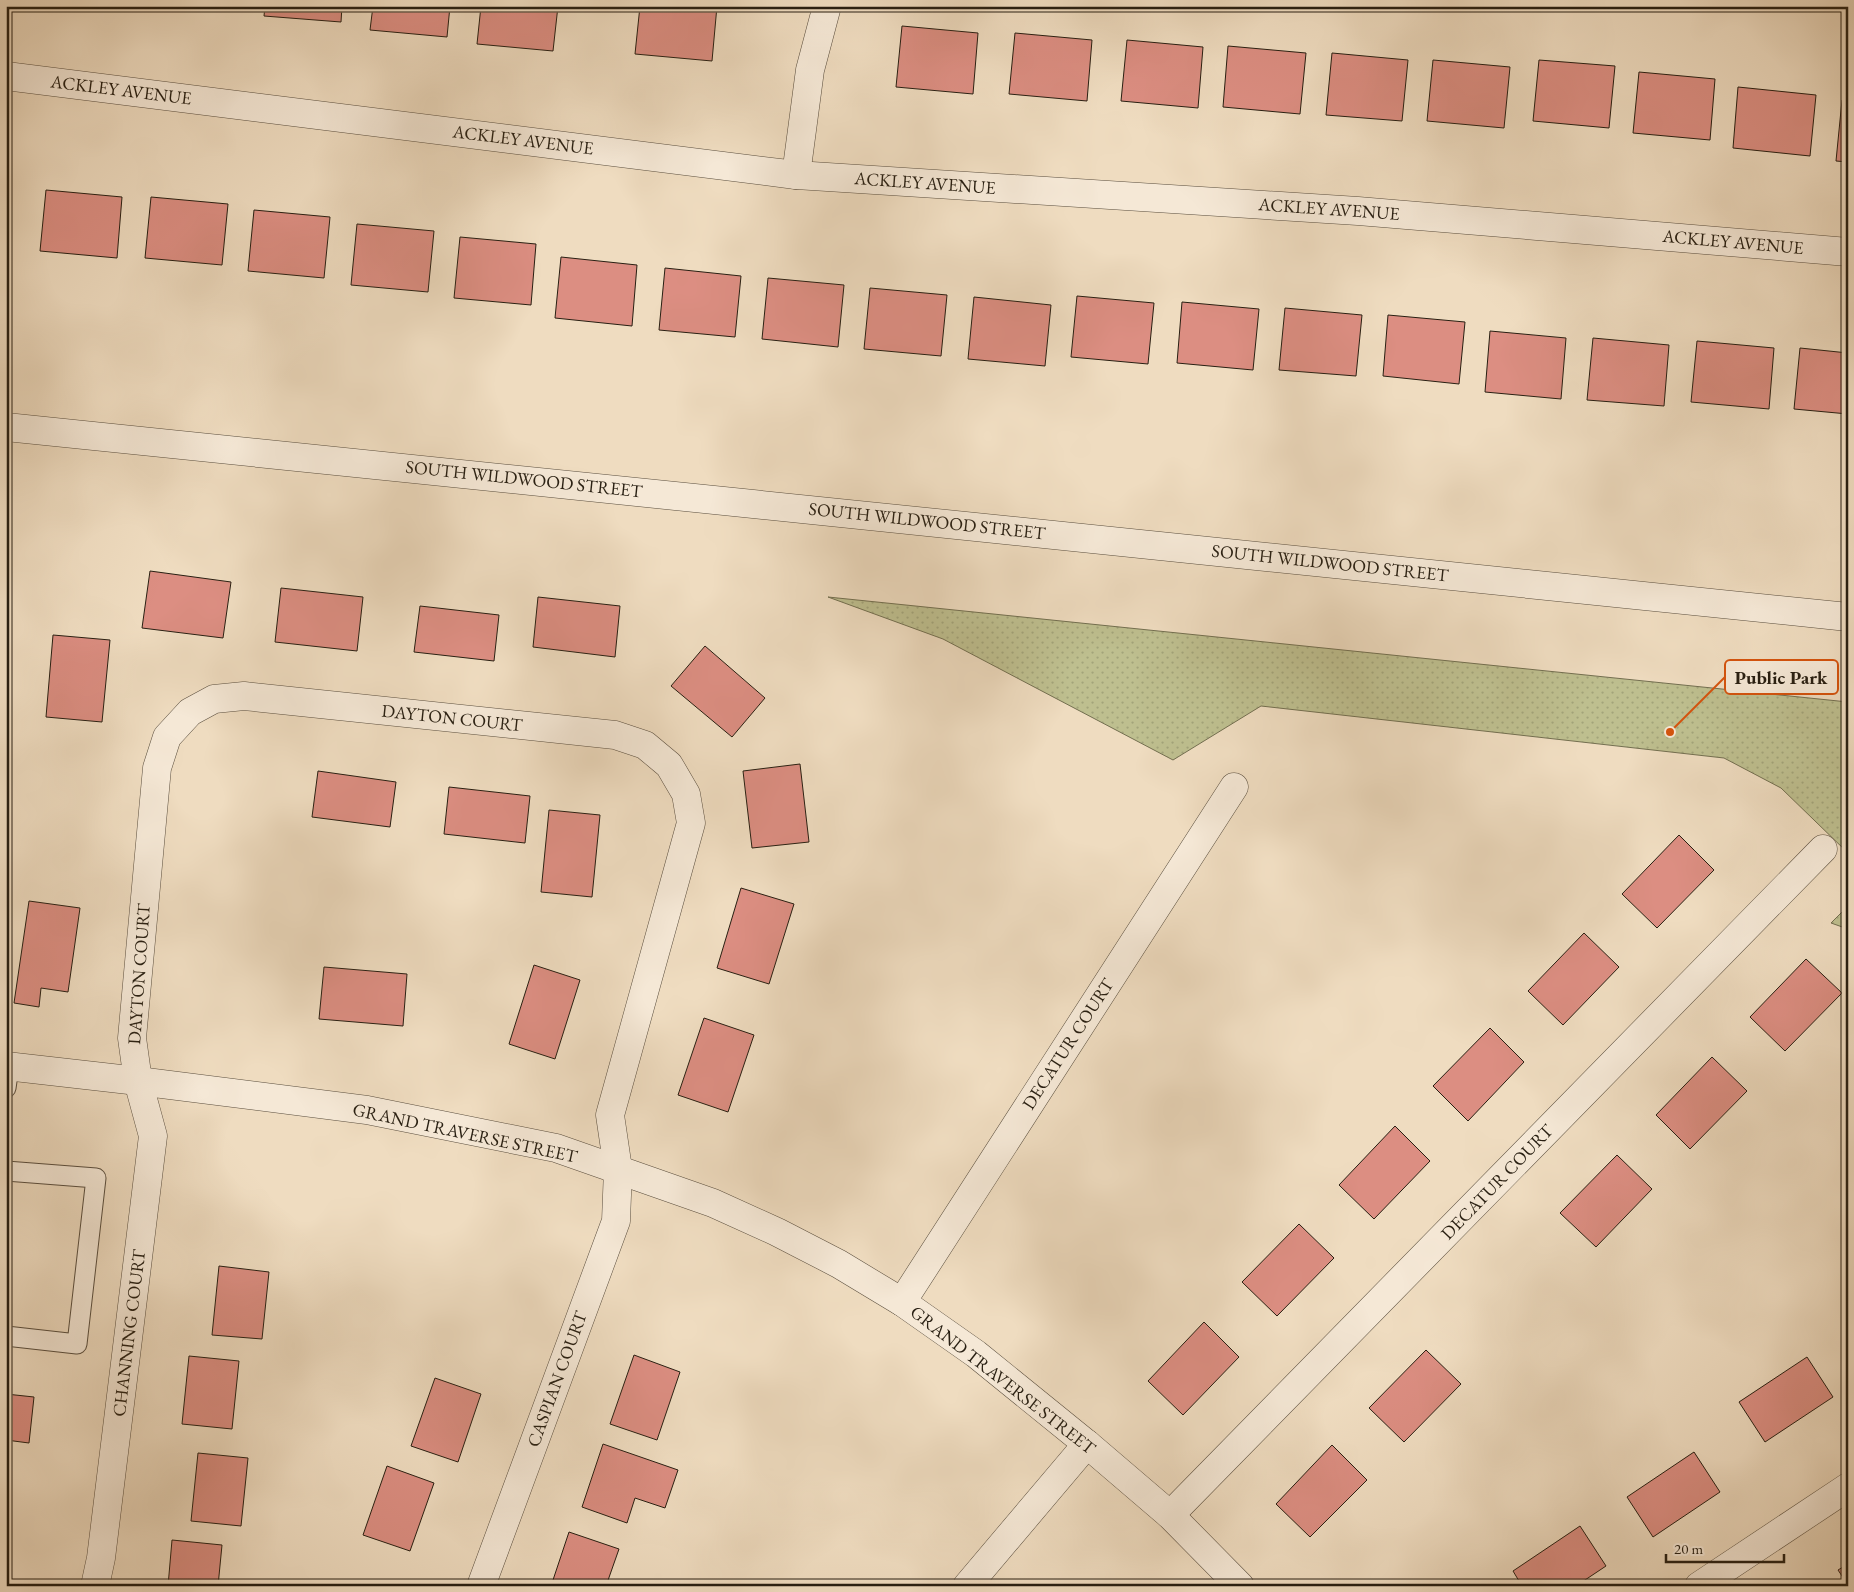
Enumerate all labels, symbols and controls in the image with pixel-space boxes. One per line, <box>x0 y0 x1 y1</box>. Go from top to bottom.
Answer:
street label: ACKLEY AVENUE <box>48 69 193 110</box>
street label: ACKLEY AVENUE <box>450 119 595 160</box>
street label: ACKLEY AVENUE <box>853 166 996 199</box>
street label: ACKLEY AVENUE <box>1257 192 1400 225</box>
street label: ACKLEY AVENUE <box>1661 224 1805 259</box>
street label: SOUTH WILDWOOD STREET <box>405 455 644 502</box>
street label: SOUTH WILDWOOD STREET <box>808 497 1047 544</box>
street label: SOUTH WILDWOOD STREET <box>1211 539 1450 586</box>
callout: Public Park <box>1725 660 1838 694</box>
text: Public Park <box>1735 665 1828 690</box>
street label: DAYTON COURT <box>381 699 525 736</box>
street label: DAYTON COURT <box>122 902 155 1045</box>
street label: DECATUR COURT <box>1017 973 1119 1114</box>
street label: GRAND TRAVERSE STREET <box>351 1097 580 1168</box>
street label: DECATUR COURT <box>1436 1118 1558 1244</box>
street label: CHANNING COURT <box>107 1247 150 1418</box>
street label: GRAND TRAVERSE STREET <box>906 1300 1101 1460</box>
street label: CASPIAN COURT <box>521 1307 592 1450</box>
scale bar <box>1666 1532 1784 1564</box>
text: 20 m <box>1674 1539 1703 1558</box>

